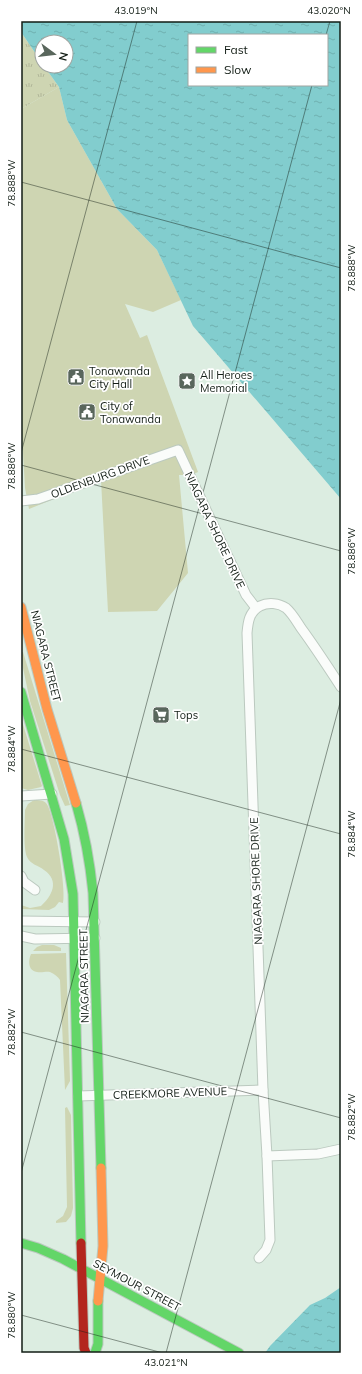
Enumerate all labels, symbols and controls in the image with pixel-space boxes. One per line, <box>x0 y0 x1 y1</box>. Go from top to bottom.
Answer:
text: 43.019°N <box>114 4 158 17</box>
text: 43.020°N <box>307 4 351 17</box>
north arrow <box>34 34 74 74</box>
legend <box>188 34 328 86</box>
text: Fast <box>224 42 248 57</box>
text: N <box>56 51 71 62</box>
text: Slow <box>224 62 252 77</box>
text: 78.888°W <box>5 159 18 207</box>
text: 78.888°W <box>345 244 358 292</box>
place label: Tonawanda City Hall <box>89 364 150 391</box>
public building icon: Tonawanda City Hall <box>66 367 86 387</box>
place label: All Heroes Memorial <box>200 368 252 395</box>
place icon: All Heroes Memorial <box>177 371 197 391</box>
place label: City of Tonawanda <box>100 399 161 426</box>
public building icon: City of Tonawanda <box>77 402 97 422</box>
text: 78.886°W <box>5 442 18 490</box>
street label: OLDENBURG DRIVE <box>49 453 151 501</box>
street label: NIAGARA SHORE DRIVE <box>182 469 248 591</box>
text: 78.886°W <box>345 527 358 575</box>
street label: NIAGARA STREET <box>28 609 64 704</box>
supermarket icon: Tops <box>151 705 171 725</box>
place label: Tops <box>174 708 198 722</box>
text: 78.884°W <box>5 725 18 773</box>
text: 78.884°W <box>345 810 358 858</box>
street label: NIAGARA SHORE DRIVE <box>247 817 265 945</box>
street label: NIAGARA STREET <box>76 929 92 1023</box>
text: 78.882°W <box>5 1008 18 1056</box>
street label: CREEKMORE AVENUE <box>113 1084 227 1102</box>
text: 78.882°W <box>345 1093 358 1141</box>
street label: SEYMOUR STREET <box>91 1256 183 1314</box>
text: 78.880°W <box>5 1291 18 1339</box>
text: 43.021°N <box>144 1356 188 1369</box>

